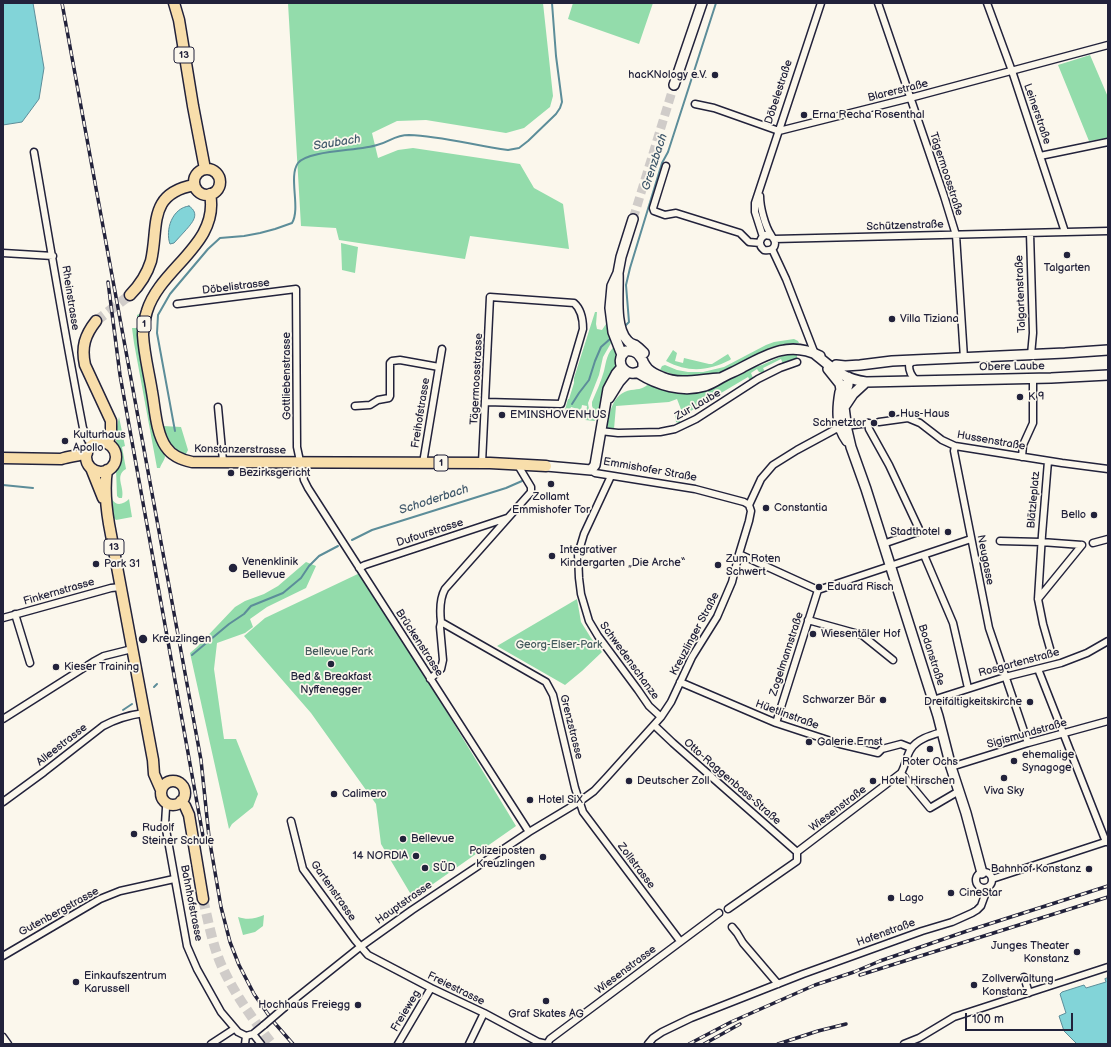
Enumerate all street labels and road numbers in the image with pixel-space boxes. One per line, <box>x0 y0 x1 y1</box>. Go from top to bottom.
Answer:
road number: 13 <box>174 47 194 63</box>
street label: Döbelestraße <box>762 58 796 126</box>
street label: Blarerstraße <box>866 77 930 105</box>
street label: Leinerstraße <box>1020 82 1054 146</box>
street label: Tägermoosstraße <box>926 131 966 217</box>
street label: Schützenstraße <box>866 218 944 234</box>
street label: Talgartenstraße <box>1013 255 1029 333</box>
street label: Rheinstrasse <box>58 265 82 331</box>
street label: Döbelistrasse <box>201 276 271 298</box>
road number: 1 <box>137 316 151 332</box>
street label: Gottliebenstrasse <box>280 332 294 420</box>
street label: Tägermoosstrasse <box>468 333 486 425</box>
street label: Obere Laube <box>979 360 1045 374</box>
street label: Freihofstrasse <box>409 377 433 449</box>
street label: Zur Laube <box>673 387 723 423</box>
street label: Hussenstraße <box>956 428 1026 454</box>
street label: Konstanzerstrasse <box>194 443 286 457</box>
road number: 1 <box>434 455 448 471</box>
street label: Emmishofer Straße <box>602 455 698 485</box>
street label: Blätzleplatz <box>1025 471 1043 529</box>
street label: Dufourstrasse <box>395 516 465 550</box>
street label: Neugasse <box>974 534 996 586</box>
road number: 13 <box>104 539 124 555</box>
street label: Finkernstrasse <box>22 576 96 608</box>
street label: Kreuzlinger Straße <box>667 590 723 678</box>
street label: Brückenstrasse <box>392 607 446 679</box>
street label: Zogelmannstraße <box>767 610 807 698</box>
street label: Schwedenschanze <box>596 620 662 702</box>
street label: Bodanstraße <box>915 623 947 687</box>
street label: Rosgartenstraße <box>977 646 1061 680</box>
street label: Grenzstrasse <box>557 693 585 761</box>
street label: Hüetlinstraße <box>753 697 821 733</box>
street label: Sigismundstraße <box>985 716 1069 752</box>
street label: Alleestrasse <box>34 721 90 769</box>
street label: Otto-Raggenbass-Straße <box>681 736 783 828</box>
street label: Wiesenstraße <box>807 783 869 835</box>
street label: Zollstrasse <box>614 840 658 892</box>
street label: Gartenstrasse <box>307 858 359 924</box>
street label: Bahnhofstrasse <box>177 864 205 942</box>
street label: Hauptstrasse <box>373 879 435 927</box>
street label: Gutenbergstrasse <box>17 885 101 939</box>
street label: Hafenstraße <box>855 916 917 950</box>
street label: Wiesenstrasse <box>593 943 659 997</box>
street label: Freiestrasse <box>425 969 487 1009</box>
street label: Freieweg <box>388 988 424 1034</box>

